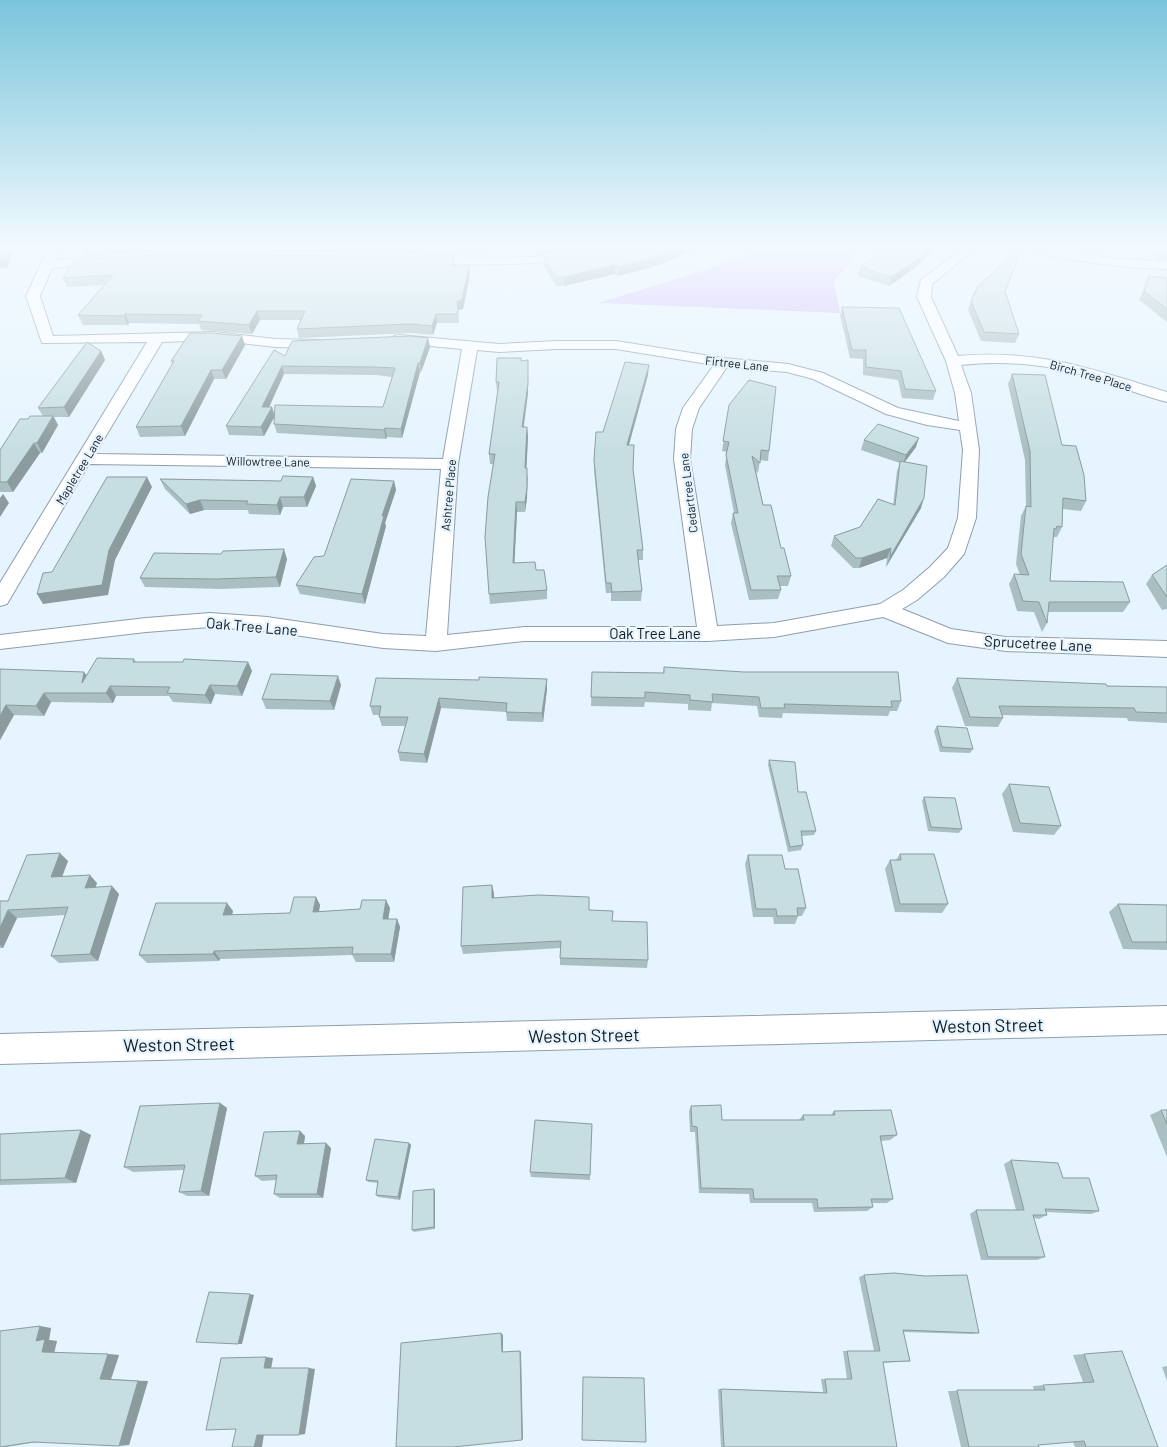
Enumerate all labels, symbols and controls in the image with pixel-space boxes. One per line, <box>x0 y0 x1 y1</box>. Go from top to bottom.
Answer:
street label: Firtree Lane <box>704 353 770 373</box>
street label: Birch Tree Place <box>1049 357 1133 393</box>
street label: Mapletree Lane <box>52 431 106 507</box>
street label: Cedartree Lane <box>676 452 700 534</box>
street label: Willowtree Lane <box>226 453 310 469</box>
street label: Ashtree Place <box>438 459 458 531</box>
street label: Oak Tree Lane <box>206 613 298 639</box>
street label: Oak Tree Lane <box>609 624 701 642</box>
street label: Sprucetree Lane <box>984 631 1092 655</box>
street label: Weston Street <box>932 1013 1044 1037</box>
street label: Weston Street <box>528 1023 640 1047</box>
street label: Weston Street <box>123 1032 235 1056</box>

